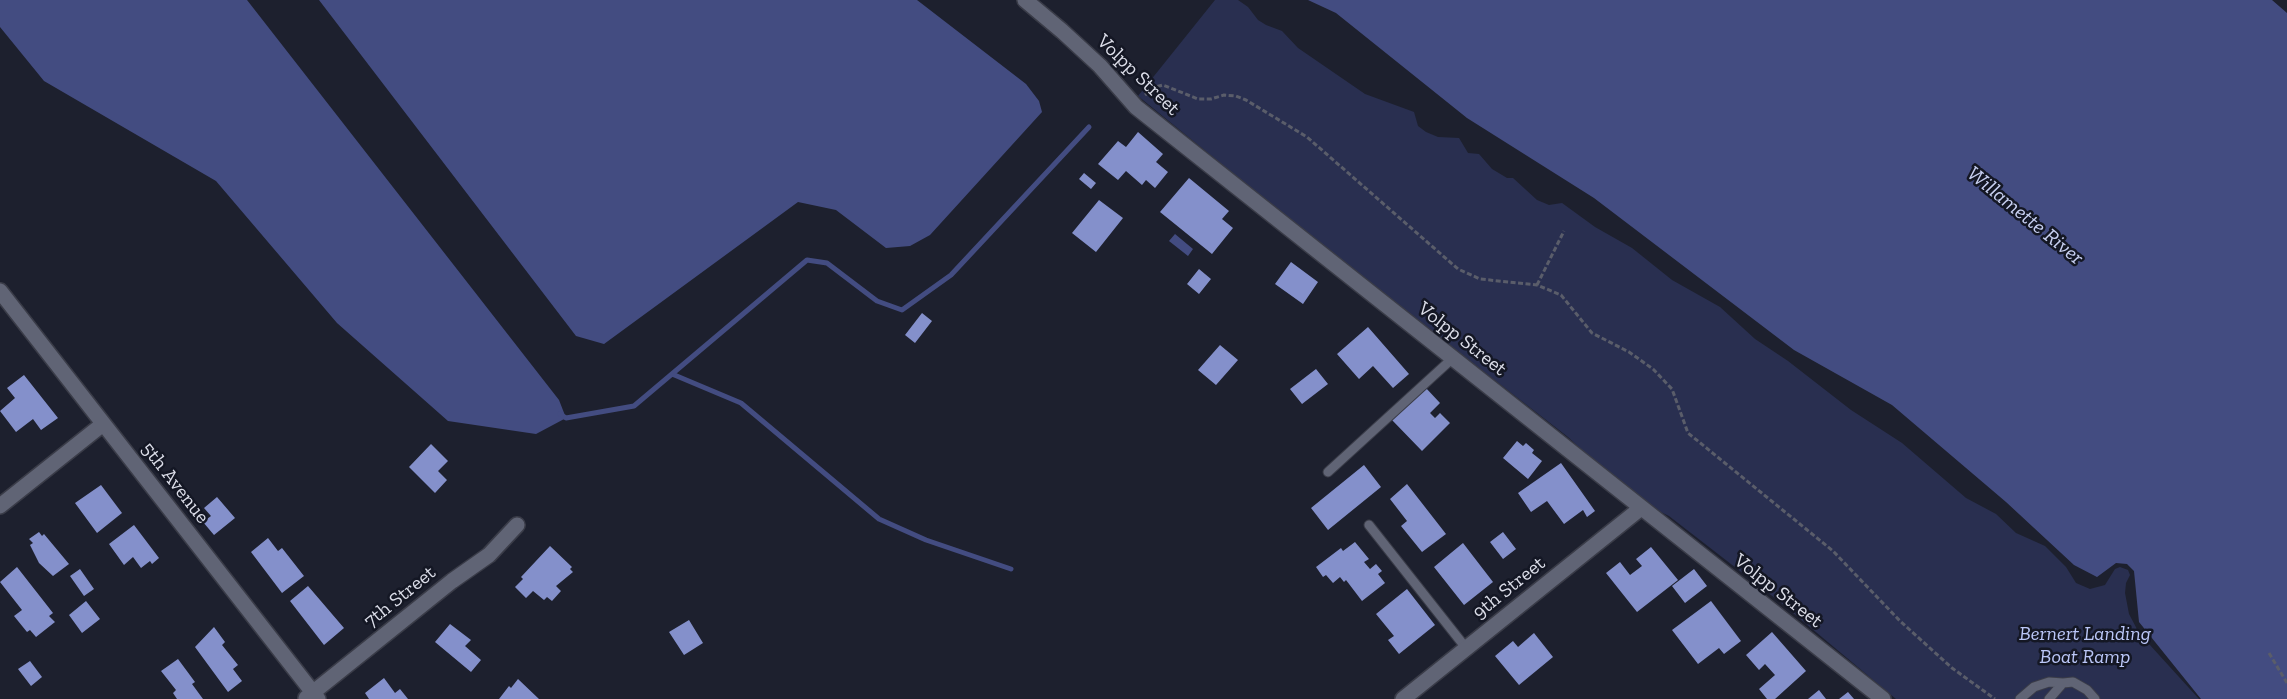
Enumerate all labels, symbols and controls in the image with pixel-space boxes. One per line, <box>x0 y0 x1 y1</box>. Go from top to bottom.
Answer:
street label: Volpp Street <box>1091 29 1185 121</box>
water label: Willamette River <box>1962 161 2088 271</box>
street label: Volpp Street <box>1413 297 1511 381</box>
street label: 5th Avenue <box>136 437 214 529</box>
street label: Volpp Street <box>1729 549 1827 633</box>
street label: 9th Street <box>1468 551 1550 625</box>
street label: 7th Street <box>359 561 441 633</box>
park label: Bernert Landing Boat Ramp <box>2019 622 2151 669</box>

